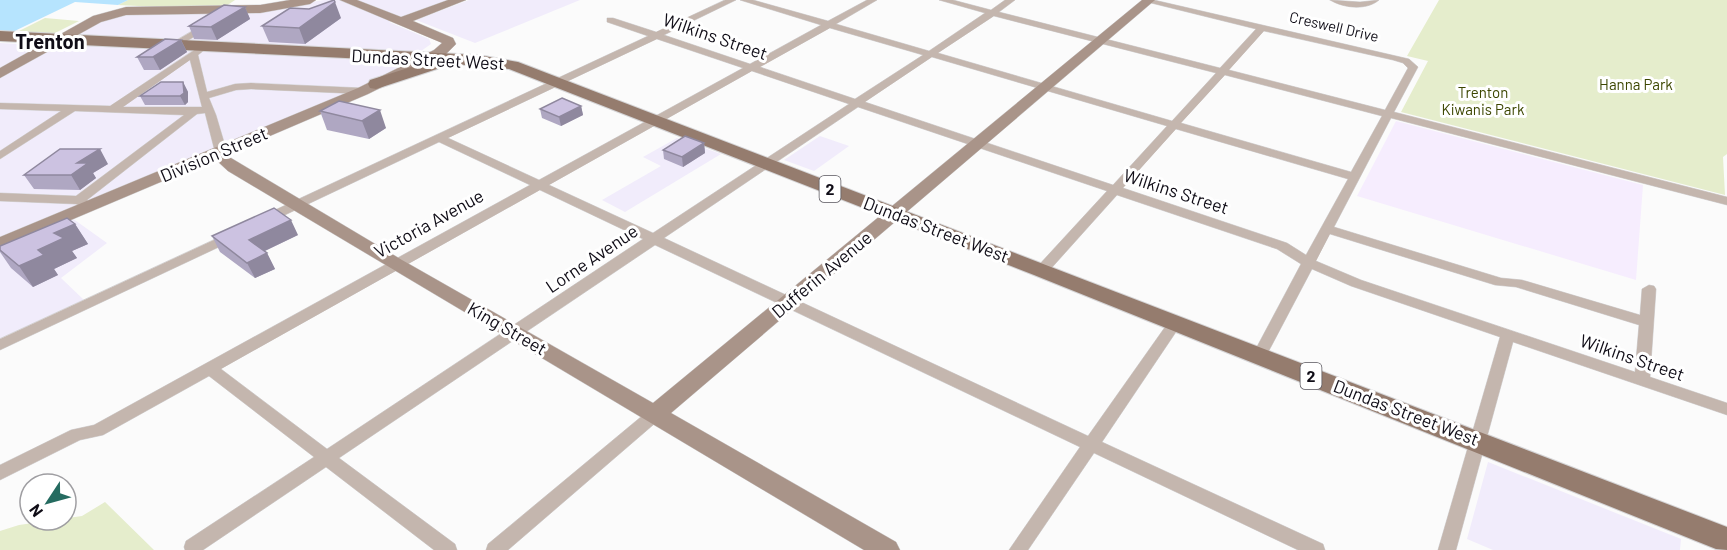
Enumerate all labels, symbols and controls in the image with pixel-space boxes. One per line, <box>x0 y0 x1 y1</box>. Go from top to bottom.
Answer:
street label: Creswell Drive <box>1288 7 1381 45</box>
street label: Wilkins Street <box>660 8 771 64</box>
district label: Trenton <box>15 29 85 53</box>
street label: Dundas Street West <box>351 44 505 74</box>
park label: Hanna Park <box>1599 75 1673 93</box>
park label: Trenton Kiwanis Park <box>1442 83 1525 118</box>
street label: Division Street <box>157 122 271 187</box>
street label: Wilkins Street <box>1121 164 1232 218</box>
road number: 2 <box>820 176 840 202</box>
street label: Victoria Avenue <box>370 184 487 262</box>
street label: Dundas Street West <box>861 191 1012 267</box>
street label: Lorne Avenue <box>541 219 642 297</box>
street label: Dufferin Avenue <box>767 226 876 322</box>
street label: King Street <box>464 297 551 360</box>
street label: Wilkins Street <box>1577 329 1688 385</box>
road number: 2 <box>1300 363 1322 389</box>
street label: Dundas Street West <box>1331 374 1482 450</box>
north arrow <box>18 472 78 532</box>
text: N <box>25 501 46 521</box>

